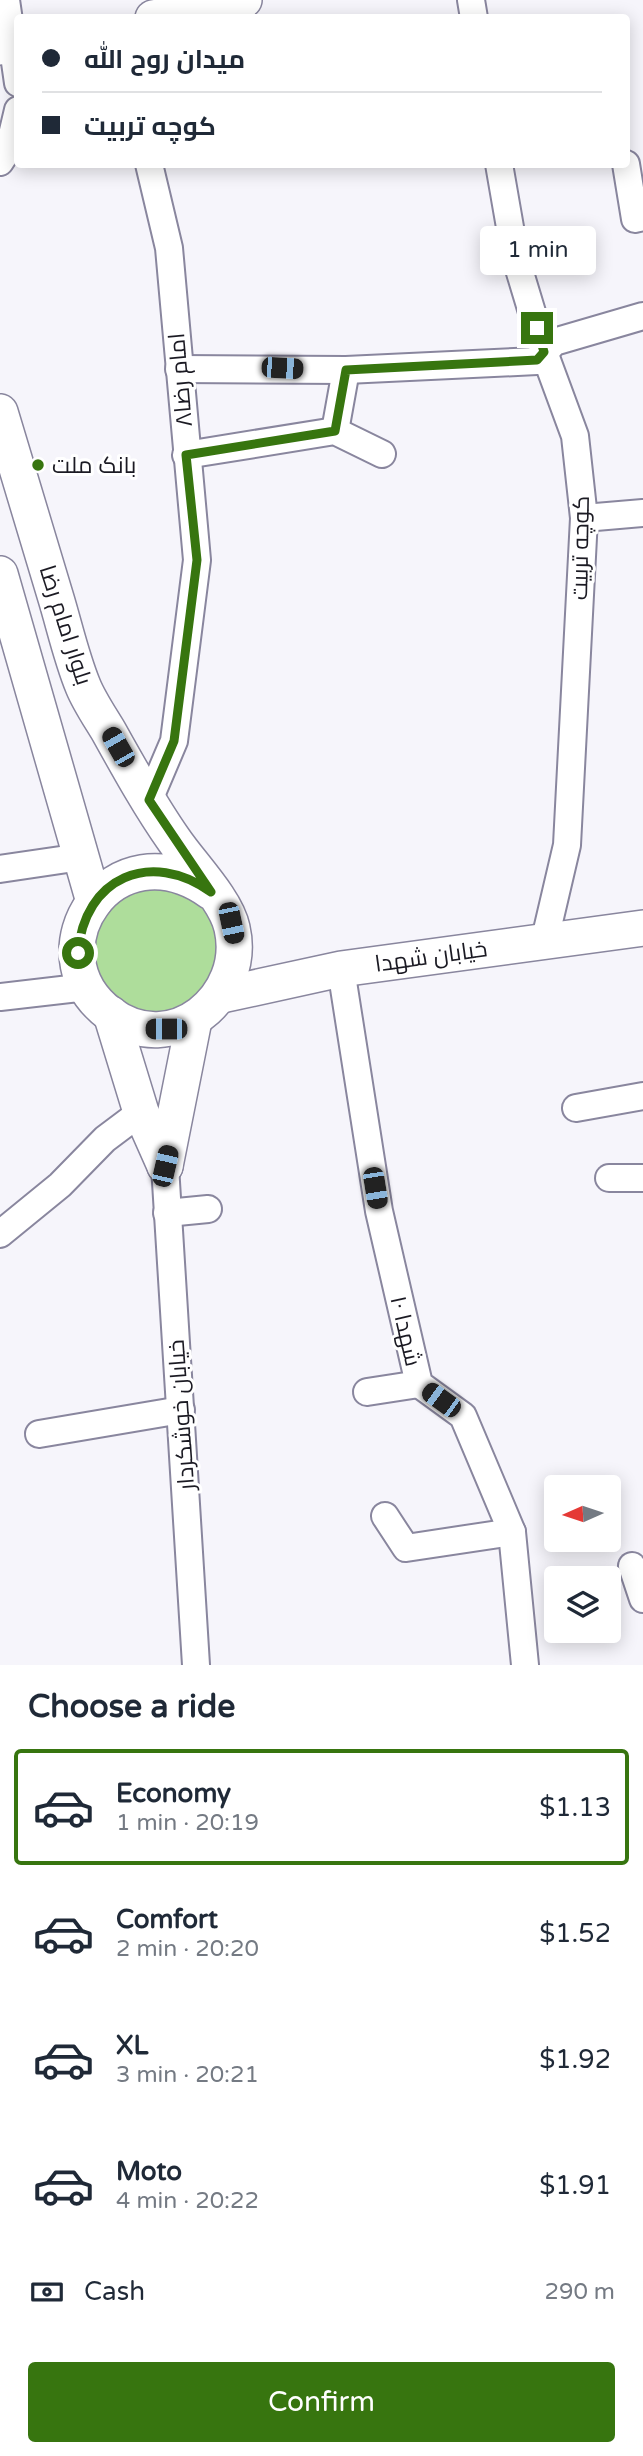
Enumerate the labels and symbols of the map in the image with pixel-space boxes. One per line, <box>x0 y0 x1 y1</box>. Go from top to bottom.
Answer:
callout: 1 min <box>479 226 595 276</box>
route end <box>521 312 553 344</box>
street label: ۸امام رضا <box>163 332 200 428</box>
car <box>261 356 304 380</box>
place label: بانک ملت <box>52 452 136 480</box>
marker: بانک ملت <box>30 457 46 473</box>
street label: کوچه تربیت <box>566 496 596 600</box>
street label: بلوار امام رضا <box>32 562 98 689</box>
car <box>99 724 138 770</box>
car <box>217 900 246 946</box>
street label: خیابان شهدا <box>373 935 489 979</box>
route start <box>62 937 94 969</box>
car <box>146 1019 188 1040</box>
car <box>151 1143 180 1189</box>
car <box>362 1166 389 1210</box>
street label: شهدا ۱۰ <box>383 1293 427 1369</box>
street label: خیابان خوشکردار <box>163 1339 201 1493</box>
car <box>418 1379 465 1421</box>
north arrow <box>544 1475 621 1552</box>

